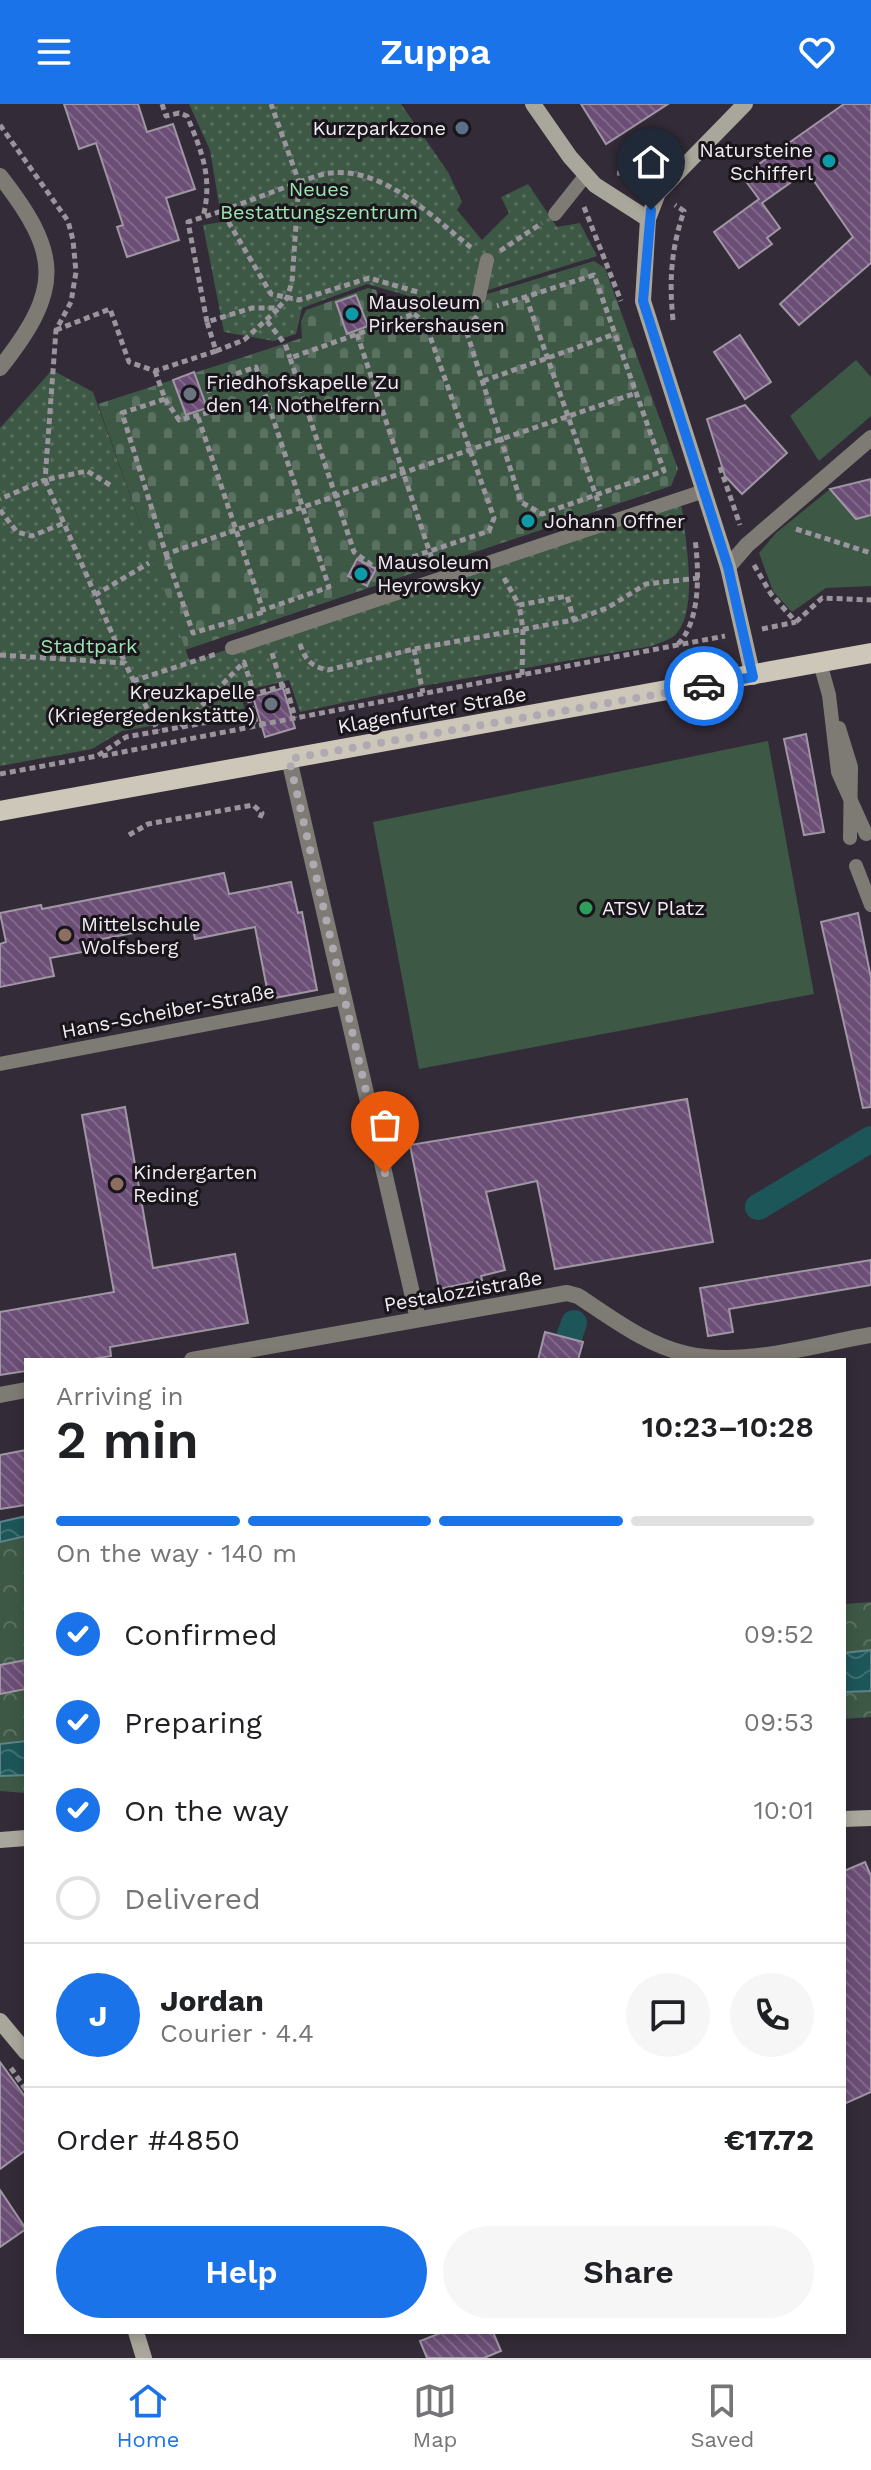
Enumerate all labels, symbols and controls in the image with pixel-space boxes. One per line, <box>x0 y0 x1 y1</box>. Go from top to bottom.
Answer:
icon: menu <box>32 30 76 74</box>
icon: heart <box>795 30 839 74</box>
text: Zuppa <box>380 31 491 73</box>
place label: Kurzparkzone <box>312 116 446 140</box>
marker: Kurzparkzone <box>453 119 471 137</box>
pin <box>617 128 685 210</box>
place label: Natursteine Schifferl <box>699 138 813 185</box>
icon: home <box>629 140 673 184</box>
marker: Natursteine Schifferl <box>820 152 838 170</box>
park label: Neues Bestattungszentrum <box>220 177 418 224</box>
place label: Mausoleum Pirkershausen <box>368 290 505 337</box>
marker: Mausoleum Pirkershausen <box>343 305 361 323</box>
place label: Friedhofskapelle Zu den 14 Nothelfern <box>206 370 399 417</box>
marker: Friedhofskapelle Zu den 14 Nothelfern <box>181 385 199 403</box>
place label: Johann Offner <box>544 509 685 533</box>
marker: Johann Offner <box>519 512 537 530</box>
place label: Mausoleum Heyrowsky <box>377 550 489 597</box>
marker: Mausoleum Heyrowsky <box>352 565 370 583</box>
park label: Stadtpark <box>41 634 137 658</box>
courier <box>664 646 744 726</box>
icon: car <box>682 664 726 708</box>
place label: Kreuzkapelle (Kriegergedenkstätte) <box>48 680 255 727</box>
street label: Klagenfurter Straße <box>336 682 528 738</box>
marker: Kreuzkapelle (Kriegergedenkstätte) <box>262 695 280 713</box>
place label: ATSV Platz <box>602 896 705 920</box>
marker: ATSV Platz <box>577 899 595 917</box>
place label: Mittelschule Wolfsberg <box>81 912 201 959</box>
marker: Mittelschule Wolfsberg <box>56 926 74 944</box>
street label: Hans-Scheiber-Straße <box>59 979 277 1043</box>
pin <box>351 1091 419 1173</box>
icon: bag <box>363 1103 407 1147</box>
place label: Kindergarten Reding <box>133 1160 257 1207</box>
marker: Kindergarten Reding <box>108 1175 126 1193</box>
street label: Pestalozzistraße <box>382 1265 544 1317</box>
text: Arriving in <box>56 1381 184 1411</box>
text: 10:23–10:28 <box>642 1409 814 1444</box>
text: 2 min <box>56 1410 199 1471</box>
text: On the way · 140 m <box>56 1538 297 1568</box>
icon: check <box>56 1612 100 1656</box>
text: Confirmed <box>124 1617 278 1652</box>
text: 09:52 <box>744 1619 814 1649</box>
icon: check <box>56 1700 100 1744</box>
text: Preparing <box>124 1705 262 1740</box>
text: 09:53 <box>744 1707 814 1737</box>
icon: check <box>56 1788 100 1832</box>
text: On the way <box>124 1793 289 1828</box>
text: 10:01 <box>754 1795 814 1825</box>
text: Delivered <box>124 1881 261 1916</box>
button: chat <box>626 1973 710 2057</box>
button: phone <box>730 1973 814 2057</box>
text: Jordan <box>160 1983 264 2018</box>
text: J <box>89 1998 107 2033</box>
text: Courier · 4.4 <box>160 2018 314 2048</box>
text: Order #4850 <box>56 2122 240 2157</box>
text: €17.72 <box>724 2122 814 2157</box>
button: Help <box>56 2226 427 2318</box>
button: Share <box>443 2226 814 2318</box>
tab: Home <box>117 2379 179 2452</box>
tab: Map <box>413 2379 457 2452</box>
tab: Saved <box>691 2379 754 2452</box>

